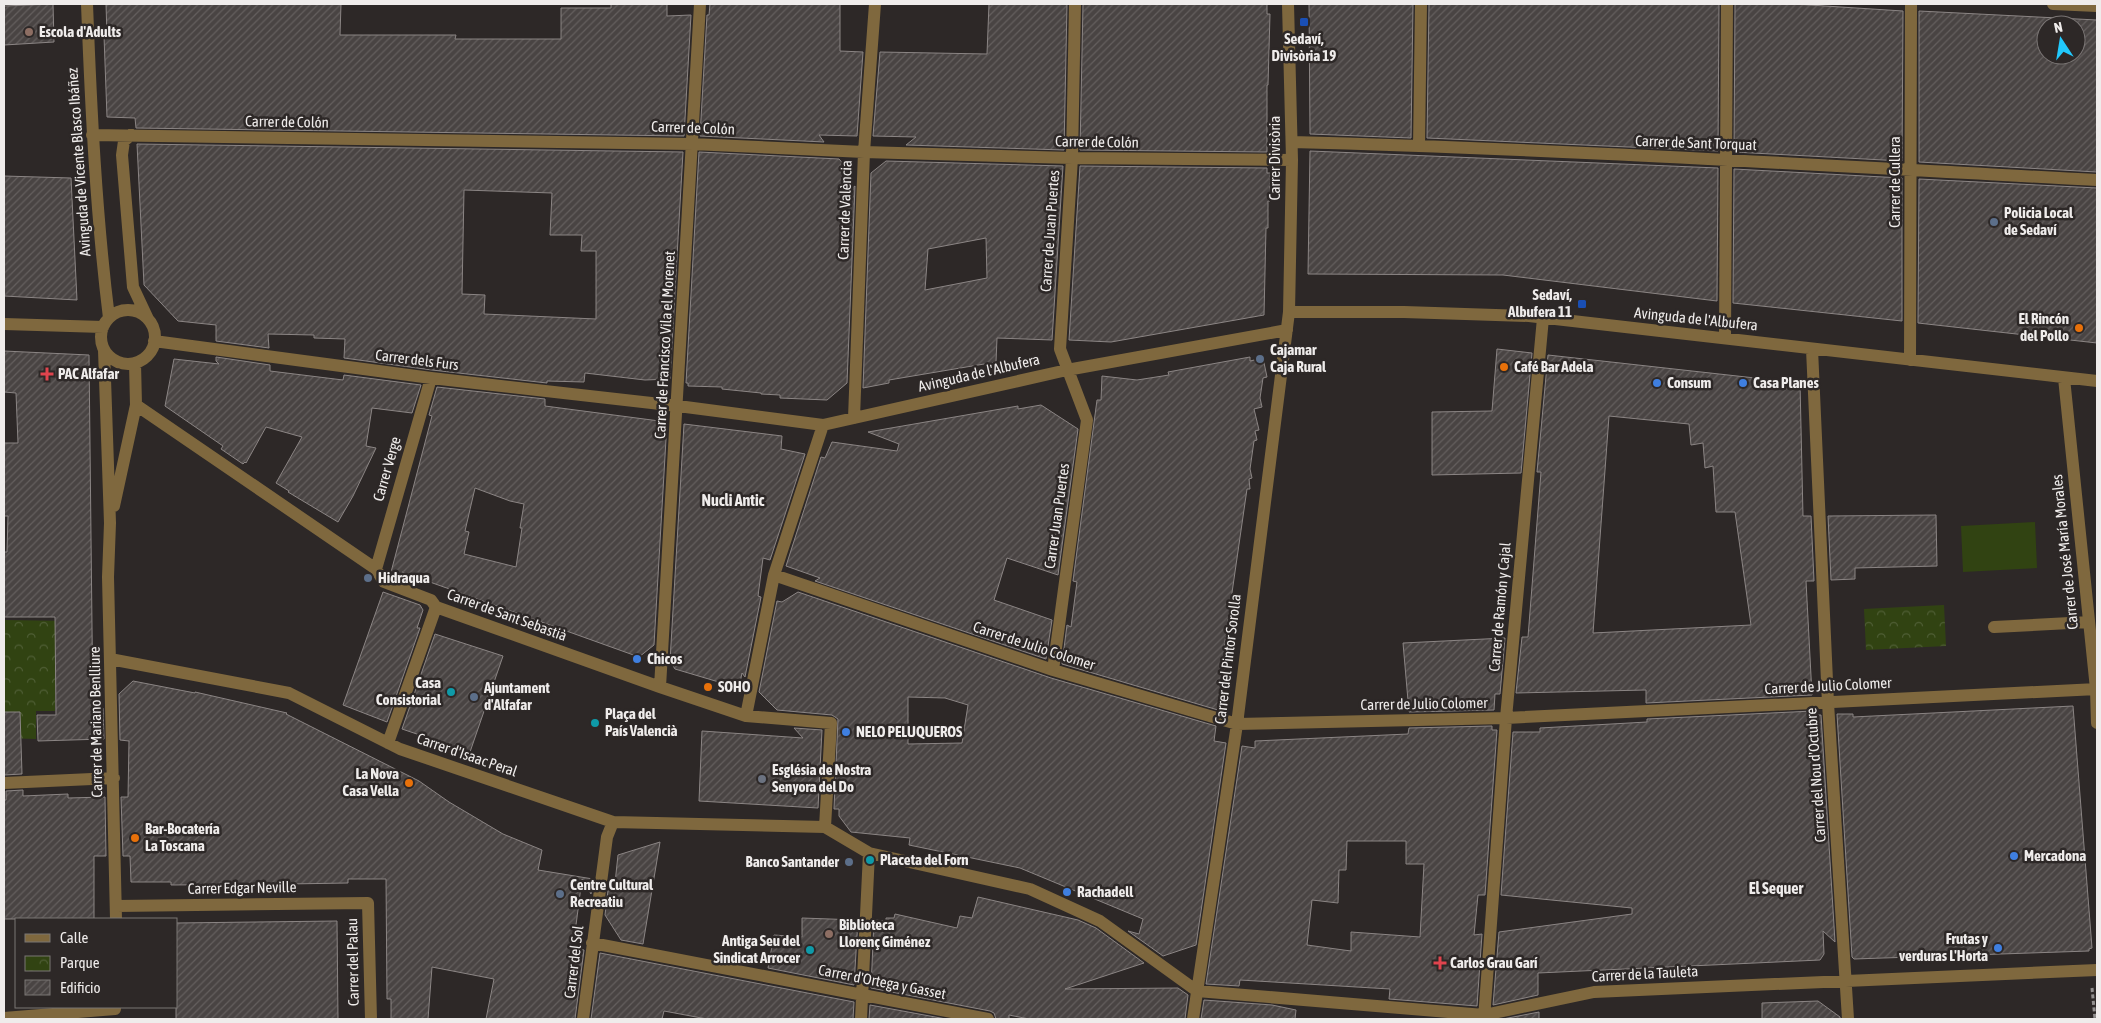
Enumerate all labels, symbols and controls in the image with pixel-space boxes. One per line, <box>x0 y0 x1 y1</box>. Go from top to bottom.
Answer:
north arrow <box>2036 15 2086 65</box>
marker: Sedaví, Divisòria 19 <box>1298 16 1310 28</box>
text: N <box>2053 19 2064 36</box>
place label: Escola d'Adults <box>39 23 122 40</box>
marker: Escola d'Adults <box>23 26 35 38</box>
place label: Sedaví, Divisòria 19 <box>1272 30 1336 64</box>
street label: Avinguda de Vicente Blasco Ibáñez <box>63 67 94 257</box>
street label: Carrer de Colón <box>245 112 329 131</box>
street label: Carrer Divisòria <box>1266 116 1283 200</box>
street label: Carrer de Colón <box>651 118 735 137</box>
street label: Carrer de Colón <box>1055 132 1139 151</box>
street label: Carrer de Sant Torquat <box>1635 132 1757 153</box>
street label: Carrer de Cullera <box>1886 136 1903 228</box>
street label: Carrer de València <box>834 160 855 260</box>
street label: Carrer de Juan Puertes <box>1037 169 1062 292</box>
place label: Policia Local de Sedaví <box>2004 204 2074 238</box>
marker: Policia Local de Sedaví <box>1988 216 2000 228</box>
street label: Carrer de Francisco Vila el Morenet <box>651 251 678 439</box>
place label: Sedaví, Albufera 11 <box>1507 286 1572 320</box>
marker: Sedaví, Albufera 11 <box>1576 298 1588 310</box>
street label: Avinguda de l'Albufera <box>1633 304 1759 333</box>
place label: El Rincón del Pollo <box>2018 310 2069 344</box>
marker: El Rincón del Pollo <box>2073 322 2085 334</box>
place label: Cajamar Caja Rural <box>1270 341 1327 375</box>
street label: Carrer dels Furs <box>374 346 460 373</box>
street label: Avinguda de l'Albufera <box>916 350 1041 395</box>
marker: Cajamar Caja Rural <box>1254 353 1266 365</box>
place label: Café Bar Adela <box>1514 358 1594 375</box>
marker: Café Bar Adela <box>1498 361 1510 373</box>
place label: PAC Alfafar <box>58 365 119 382</box>
marker: PAC Alfafar <box>40 367 54 381</box>
place label: Consum <box>1667 374 1712 391</box>
place label: Casa Planes <box>1753 374 1819 391</box>
marker: Consum <box>1651 377 1663 389</box>
marker: Casa Planes <box>1737 377 1749 389</box>
street label: Carrer Verge <box>369 434 404 503</box>
street label: Carrer Juan Puertes <box>1041 462 1072 570</box>
street label: Carrer de José María Morales <box>2048 474 2081 630</box>
district label: Nucli Antic <box>701 491 765 509</box>
street label: Carrer de Ramón y Cajal <box>1485 542 1514 672</box>
place label: Hidraqua <box>378 569 430 586</box>
marker: Hidraqua <box>362 572 374 584</box>
street label: Carrer de Sant Sebastià <box>445 585 569 644</box>
street label: Carrer del Pintor Sorolla <box>1211 593 1244 725</box>
street label: Carrer de Julio Colomer <box>971 618 1098 673</box>
street label: Carrer de Mariano Benlliure <box>86 646 105 798</box>
place label: Chicos <box>647 650 683 667</box>
marker: Chicos <box>631 653 643 665</box>
place label: Casa Consistorial <box>376 674 442 708</box>
street label: Carrer de Julio Colomer <box>1764 674 1892 697</box>
place label: SOHO <box>718 678 751 695</box>
place label: Ajuntament d'Alfafar <box>483 679 551 713</box>
marker: SOHO <box>702 681 714 693</box>
marker: Casa Consistorial <box>445 686 457 698</box>
marker: Ajuntament d'Alfafar <box>468 691 480 703</box>
street label: Carrer de Julio Colomer <box>1360 694 1488 713</box>
place label: Plaça del País Valencià <box>605 705 678 739</box>
street label: Carrer del Nou d'Octubre <box>1802 707 1829 843</box>
marker: Plaça del País Valencià <box>589 717 601 729</box>
place label: NELO PELUQUEROS <box>856 723 963 740</box>
marker: NELO PELUQUEROS <box>840 726 852 738</box>
street label: Carrer d'Isaac Peral <box>415 729 520 780</box>
place label: Església de Nostra Senyora del Do <box>772 761 871 795</box>
place label: La Nova Casa Vella <box>342 765 399 799</box>
marker: Església de Nostra Senyora del Do <box>756 773 768 785</box>
marker: La Nova Casa Vella <box>403 777 415 789</box>
place label: Bar-Bocatería La Toscana <box>145 820 220 854</box>
marker: Bar-Bocatería La Toscana <box>129 832 141 844</box>
place label: Mercadona <box>2024 847 2086 864</box>
marker: Mercadona <box>2008 850 2020 862</box>
place label: Placeta del Forn <box>880 851 968 868</box>
place label: Banco Santander <box>746 853 840 870</box>
marker: Placeta del Forn <box>864 854 876 866</box>
marker: Banco Santander <box>843 856 855 868</box>
place label: Centre Cultural Recreatiu <box>570 876 654 910</box>
street label: Carrer Edgar Neville <box>187 878 297 897</box>
district label: El Sequer <box>1749 879 1804 897</box>
place label: Rachadell <box>1077 883 1134 900</box>
marker: Rachadell <box>1061 886 1073 898</box>
marker: Centre Cultural Recreatiu <box>554 888 566 900</box>
place label: Biblioteca Llorenç Giménez <box>839 916 931 950</box>
legend <box>15 918 178 1008</box>
street label: Carrer del Palau <box>343 918 362 1006</box>
street label: Carrer del Sol <box>561 925 586 999</box>
marker: Biblioteca Llorenç Giménez <box>823 928 835 940</box>
text: Calle <box>60 929 89 946</box>
place label: Frutas y verduras L'Horta <box>1899 930 1989 964</box>
place label: Antiga Seu del Sindicat Arrocer <box>713 932 801 966</box>
marker: Frutas y verduras L'Horta <box>1992 942 2004 954</box>
marker: Antiga Seu del Sindicat Arrocer <box>804 944 816 956</box>
text: Parque <box>60 954 100 971</box>
place label: Carlos Grau Garí <box>1450 954 1538 971</box>
marker: Carlos Grau Garí <box>1434 957 1446 969</box>
street label: Carrer d'Ortega y Gasset <box>817 961 947 1002</box>
street label: Carrer de la Tauleta <box>1591 962 1699 985</box>
text: Edificio <box>60 979 101 996</box>

